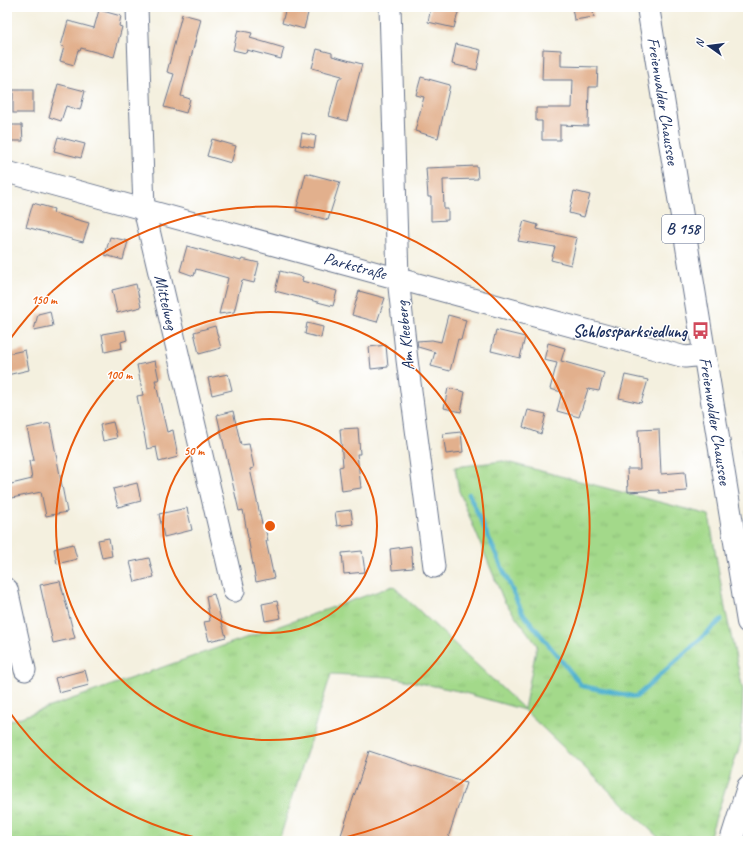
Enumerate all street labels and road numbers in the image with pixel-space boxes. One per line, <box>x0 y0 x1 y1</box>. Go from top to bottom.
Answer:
street label: Freienwalder Chaussee <box>643 36 684 168</box>
road number: B 158 <box>662 215 704 243</box>
street label: Parkstraße <box>322 248 390 285</box>
street label: Mittelweg <box>150 273 183 333</box>
street label: Am Kleeberg <box>391 298 419 372</box>
street label: Freienwalder Chaussee <box>695 356 736 488</box>

